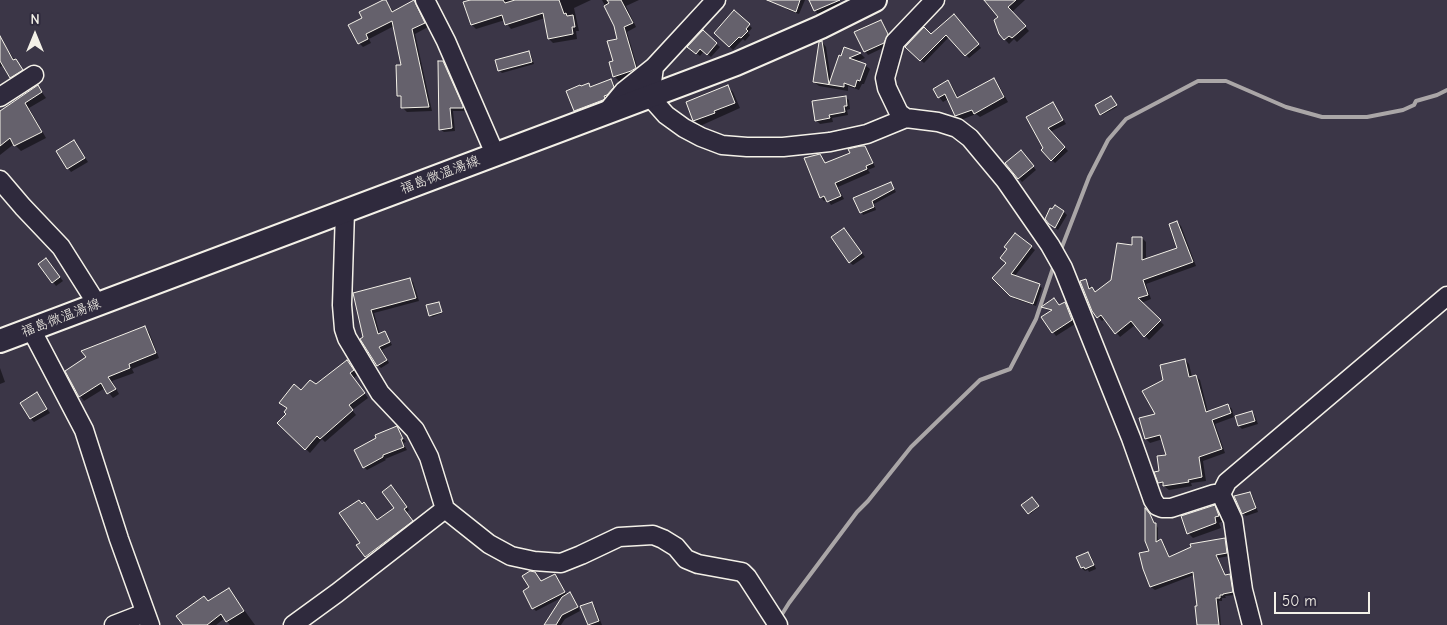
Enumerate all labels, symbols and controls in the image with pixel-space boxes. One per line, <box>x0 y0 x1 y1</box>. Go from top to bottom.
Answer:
north arrow <box>10 10 60 60</box>
text: N <box>30 11 40 28</box>
street label: 福島微温湯線 <box>398 152 482 198</box>
street label: 福島微温湯線 <box>19 295 103 341</box>
scale bar <box>1277 582 1373 614</box>
text: 50 m <box>1282 592 1317 610</box>

